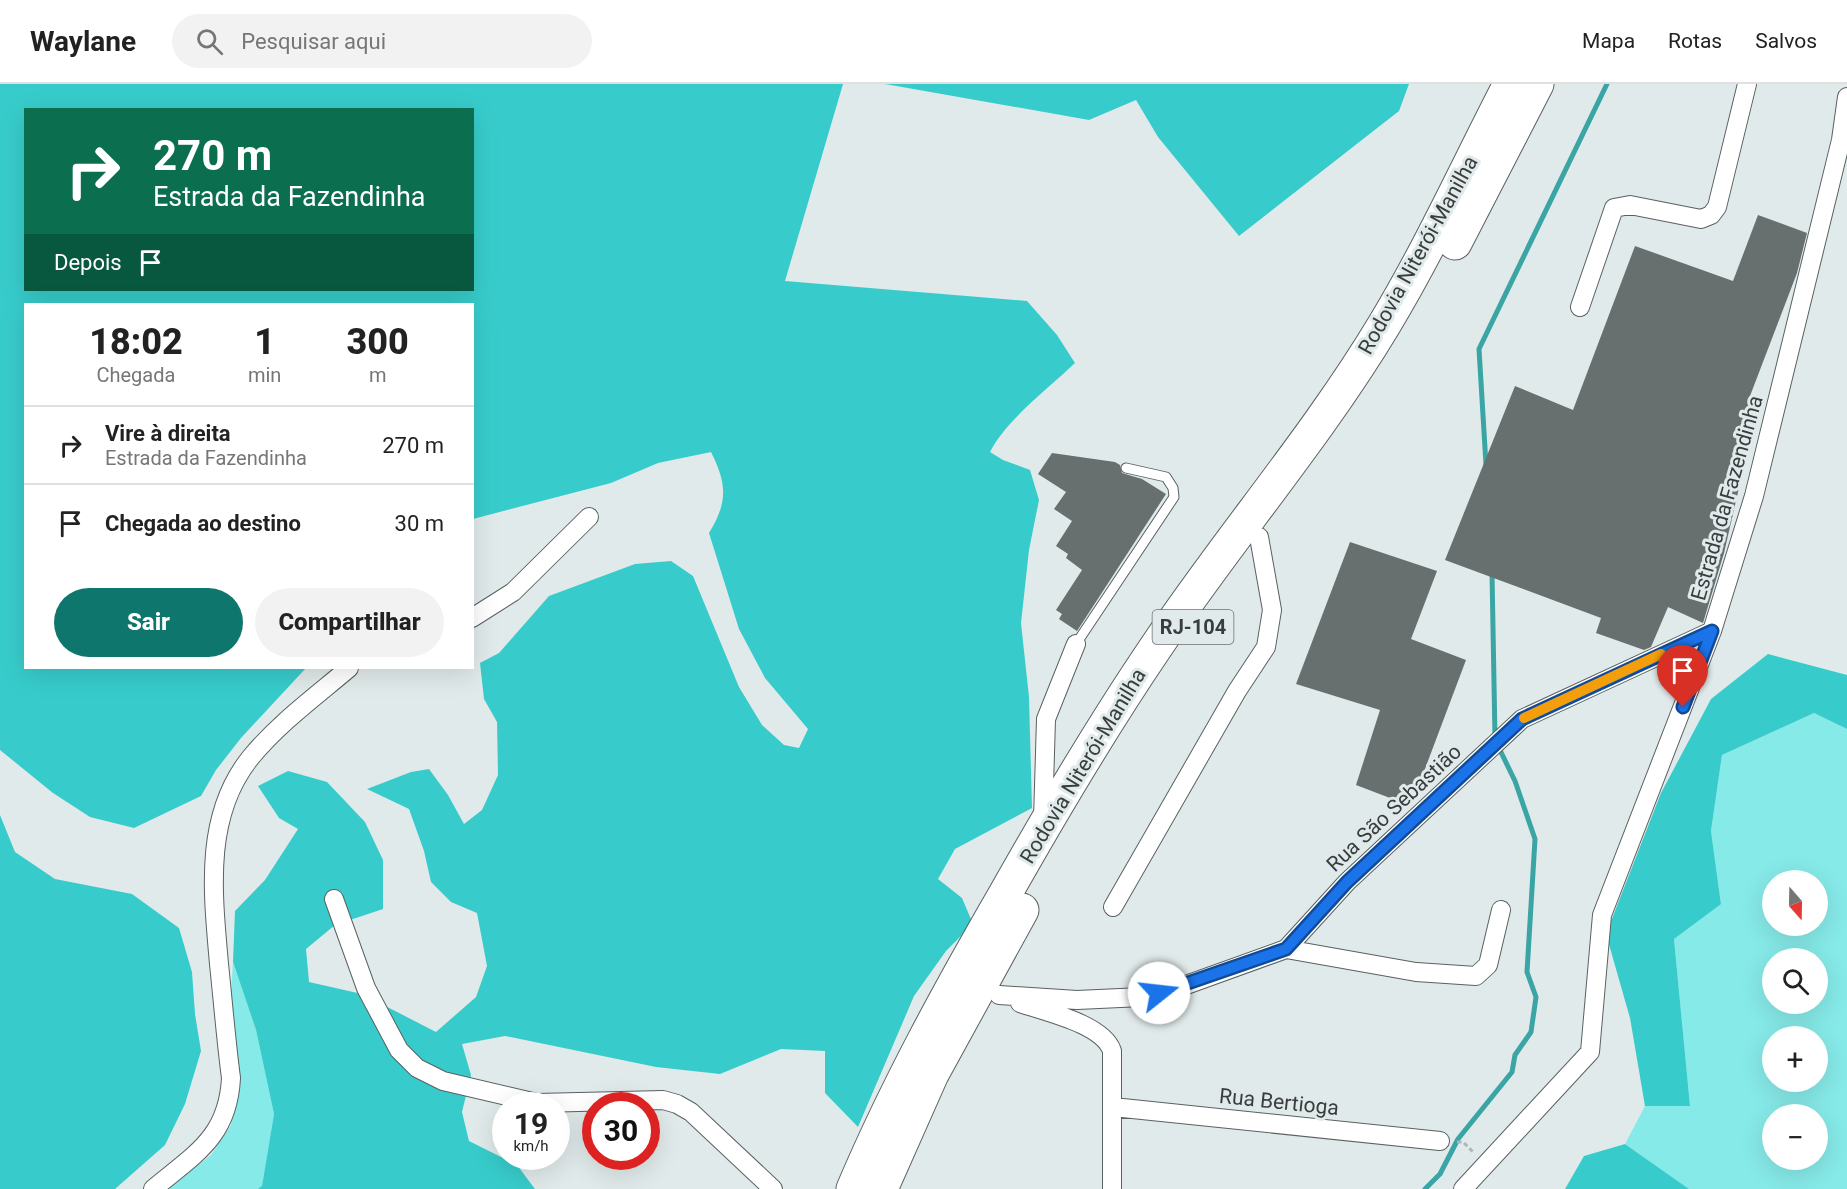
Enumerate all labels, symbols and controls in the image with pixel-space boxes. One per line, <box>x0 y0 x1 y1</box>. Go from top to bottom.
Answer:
search box <box>172 14 592 68</box>
text: Waylane <box>30 25 136 58</box>
icon: search <box>193 25 226 58</box>
text: Pesquisar aqui <box>241 29 386 54</box>
text: Mapa <box>1582 29 1635 53</box>
text: Rotas <box>1668 29 1722 53</box>
text: Salvos <box>1755 29 1817 53</box>
text: 270 m <box>153 131 272 180</box>
icon: right <box>54 132 132 210</box>
street label: Rodovia Niterói-Manilha <box>1353 152 1483 358</box>
text: Estrada da Fazendinha <box>153 181 425 213</box>
icon: arrive <box>134 246 167 279</box>
text: Depois <box>54 250 122 275</box>
text: 18:02 <box>89 321 183 363</box>
text: 1 <box>254 321 275 363</box>
text: 300 <box>347 321 409 363</box>
text: Chegada <box>96 363 175 387</box>
text: min <box>248 363 281 387</box>
text: m <box>369 363 386 387</box>
street label: Estrada da Fazendinha <box>1686 393 1768 603</box>
text: Vire à direita <box>105 421 231 446</box>
icon: right <box>54 429 87 462</box>
text: 270 m <box>382 433 444 458</box>
text: Estrada da Fazendinha <box>105 446 307 470</box>
icon: arrive <box>54 507 87 540</box>
text: Chegada ao destino <box>105 511 301 536</box>
text: 30 m <box>395 511 444 536</box>
button: Sair <box>54 588 243 657</box>
button: Compartilhar <box>255 588 444 657</box>
road number: RJ-104 <box>1152 610 1234 644</box>
pin <box>1657 645 1708 707</box>
icon: arrive <box>1666 654 1699 687</box>
street label: Rodovia Niterói-Manilha <box>1015 664 1151 868</box>
street label: Rua São Sebastião <box>1322 739 1466 877</box>
north arrow <box>1762 870 1828 936</box>
map controls <box>1762 870 1828 1170</box>
button: search <box>1762 948 1828 1014</box>
position arrow <box>1127 961 1191 1025</box>
button: + <box>1762 1026 1828 1092</box>
street label: Rua Bertioga <box>1218 1084 1340 1120</box>
speed limit sign: 30 <box>582 1092 660 1170</box>
button: − <box>1762 1104 1828 1170</box>
text: 19 <box>514 1106 548 1141</box>
text: km/h <box>513 1137 549 1155</box>

